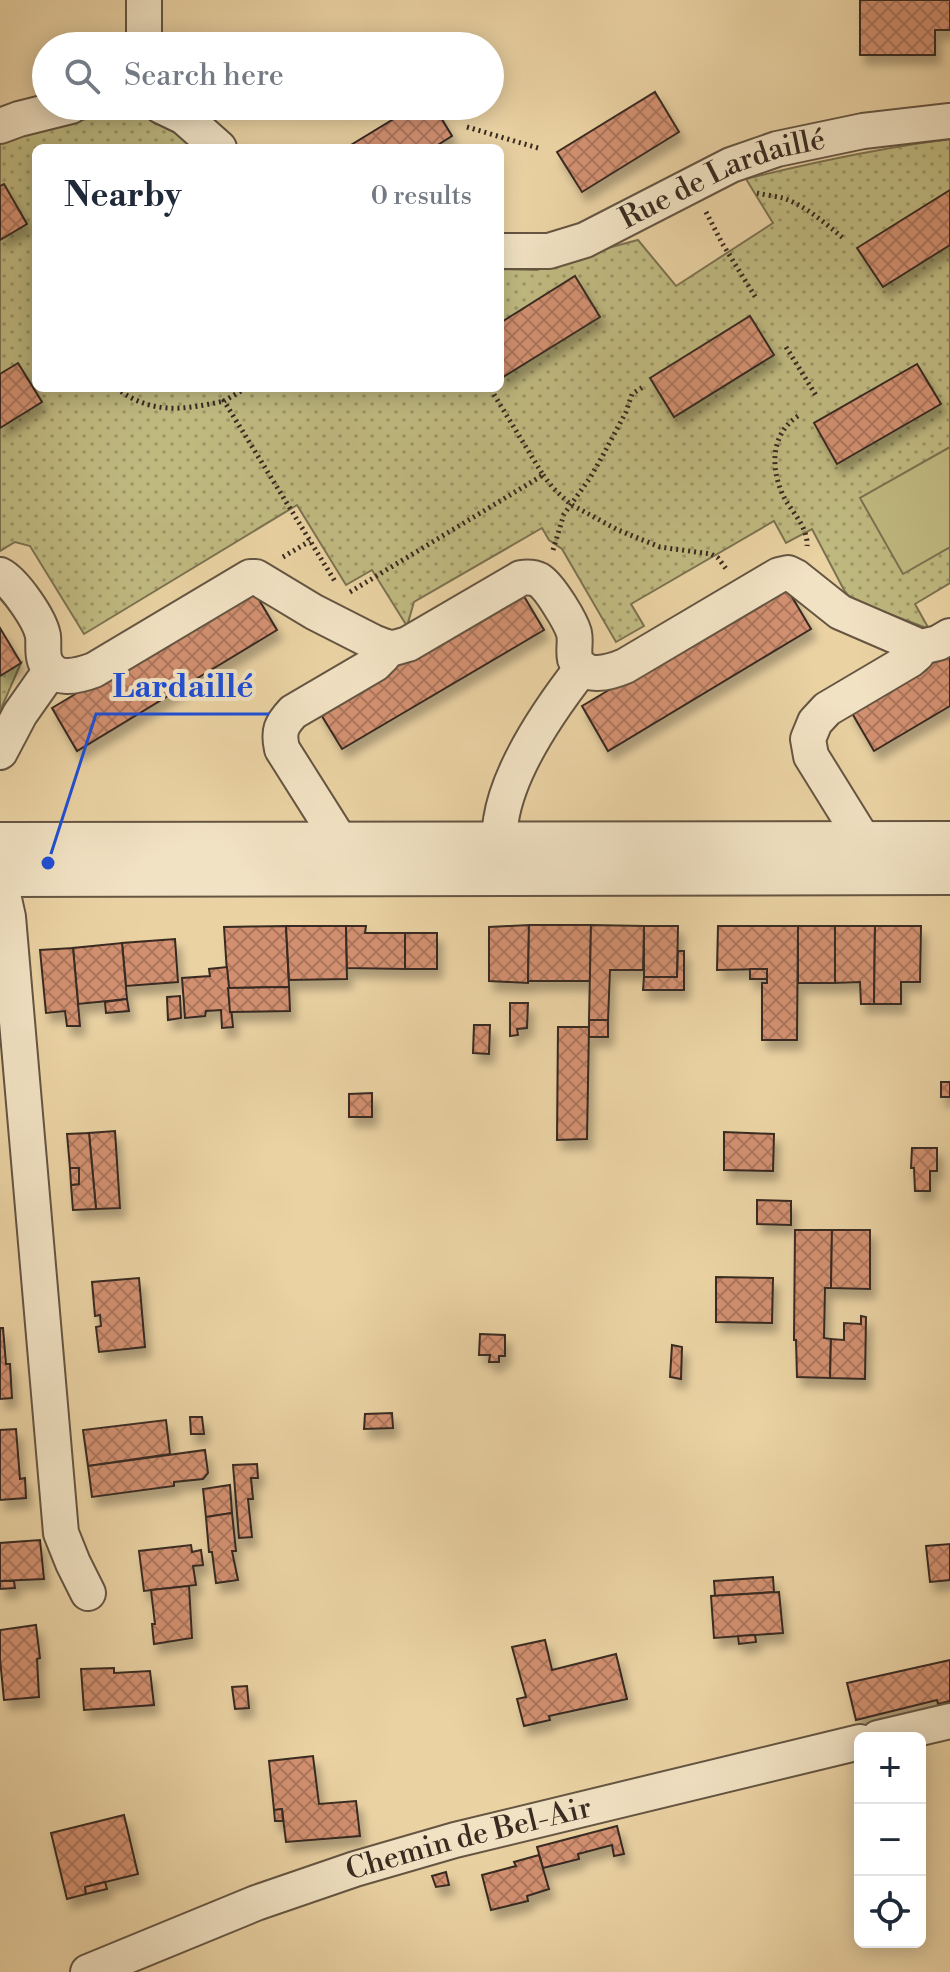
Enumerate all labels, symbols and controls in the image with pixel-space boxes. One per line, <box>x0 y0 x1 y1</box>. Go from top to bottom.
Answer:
search box <box>32 32 504 120</box>
icon: search <box>60 54 104 98</box>
text: Search here <box>124 57 284 95</box>
street label: Rue de Lardaillé <box>613 120 829 238</box>
text: Nearby <box>64 175 182 217</box>
text: 0 results <box>371 180 472 212</box>
callout: Lardaillé <box>96 658 269 714</box>
text: Lardaillé <box>112 667 254 707</box>
map controls <box>854 1732 926 1948</box>
button: + <box>854 1732 926 1804</box>
street label: Chemin de Bel-Air <box>341 1789 595 1890</box>
button: − <box>854 1804 926 1876</box>
button: locate <box>854 1876 926 1948</box>

